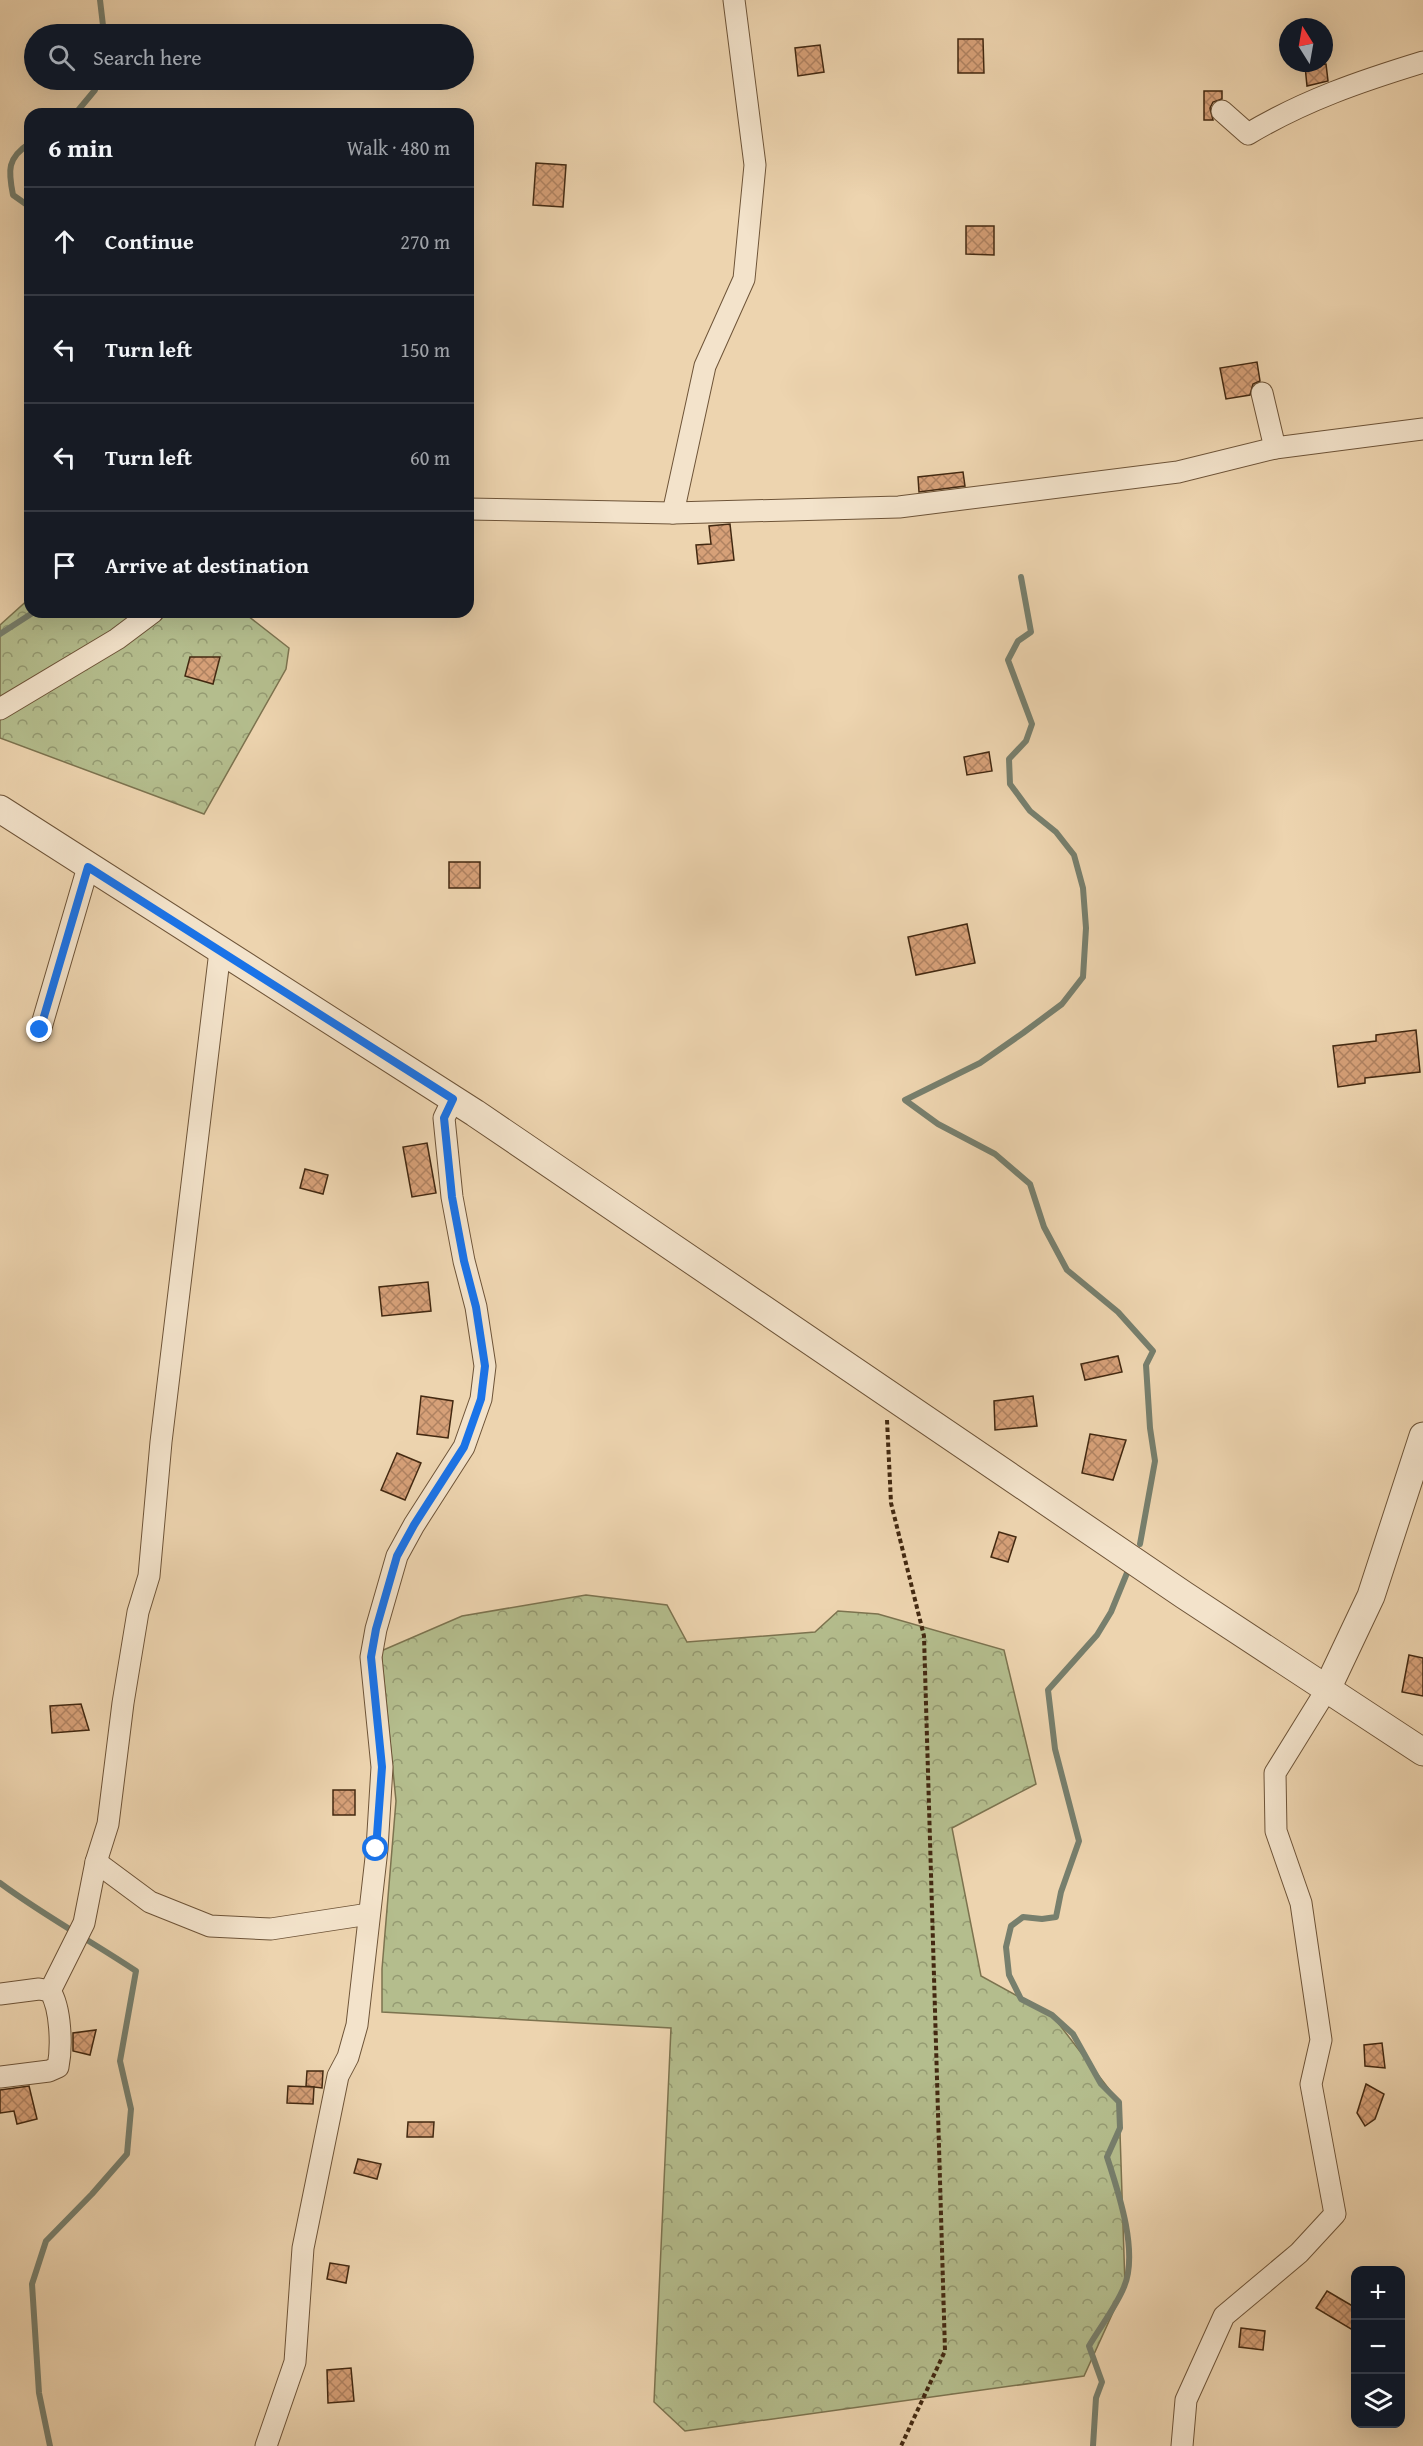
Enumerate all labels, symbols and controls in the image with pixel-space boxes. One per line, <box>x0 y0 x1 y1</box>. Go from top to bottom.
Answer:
north arrow <box>1279 18 1333 72</box>
search box <box>24 24 474 90</box>
icon: search <box>45 41 78 74</box>
text: Search here <box>93 41 202 73</box>
text: 6 min <box>48 128 113 167</box>
text: Walk · 480 m <box>347 133 450 162</box>
icon: ahead <box>48 225 81 258</box>
text: Continue <box>105 225 194 257</box>
text: 270 m <box>400 227 450 256</box>
icon: left <box>48 333 81 366</box>
text: Turn left <box>105 333 192 365</box>
text: 150 m <box>400 335 450 364</box>
icon: left <box>48 441 81 474</box>
text: Turn left <box>105 441 192 473</box>
text: 60 m <box>410 443 450 472</box>
icon: arrive <box>48 549 81 582</box>
text: Arrive at destination <box>105 549 309 581</box>
route end <box>26 1016 52 1042</box>
route start <box>362 1835 388 1861</box>
map controls <box>1351 2266 1405 2428</box>
button: + <box>1351 2266 1405 2320</box>
button: − <box>1351 2320 1405 2374</box>
button: layers <box>1351 2374 1405 2428</box>

